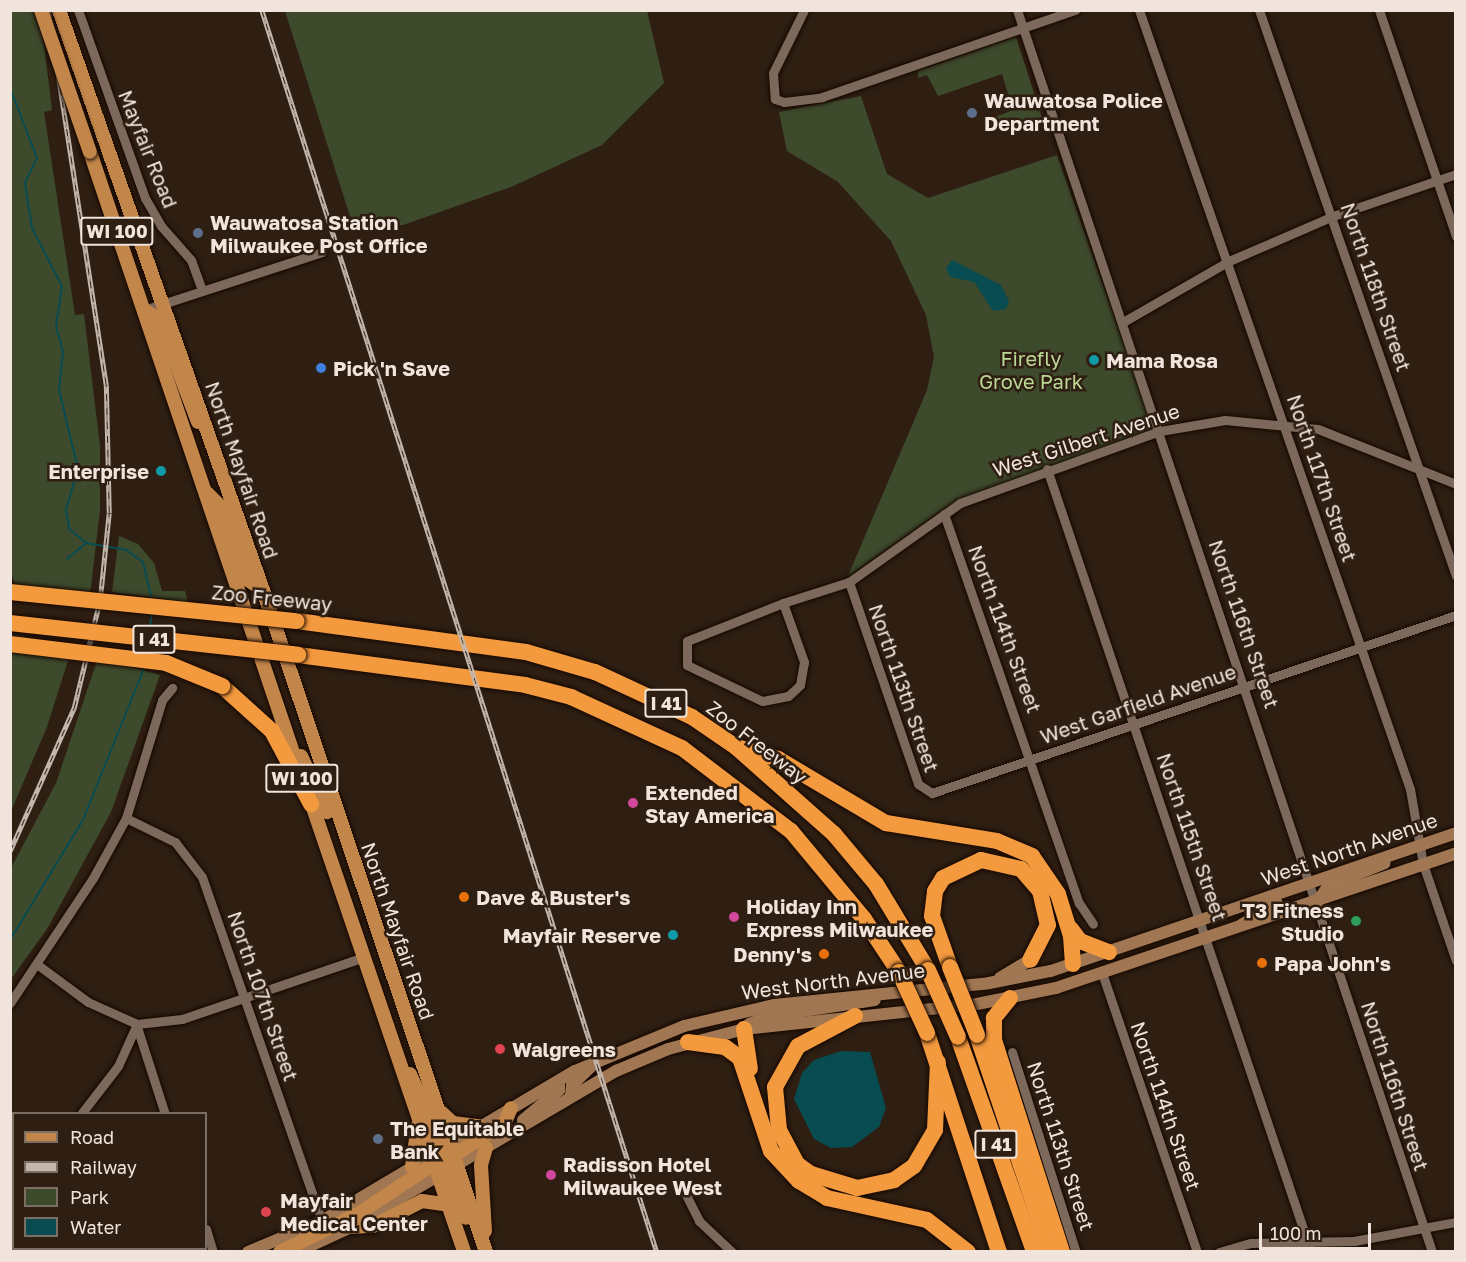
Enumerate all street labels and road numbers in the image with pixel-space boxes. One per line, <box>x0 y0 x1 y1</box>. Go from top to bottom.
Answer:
street label: Mayfair Road <box>113 87 183 211</box>
street label: North 118th Street <box>1336 200 1416 374</box>
road number: WI 100 <box>80 216 154 246</box>
street label: North Mayfair Road <box>200 378 284 562</box>
street label: North 117th Street <box>1282 391 1362 565</box>
street label: West Gilbert Avenue <box>989 398 1183 482</box>
street label: North 116th Street <box>1204 537 1284 711</box>
street label: North 114th Street <box>963 542 1047 716</box>
street label: Zoo Freeway <box>211 580 333 616</box>
street label: North 113th Street <box>864 601 944 775</box>
road number: I 41 <box>132 624 176 654</box>
street label: West Garfield Avenue <box>1037 659 1239 749</box>
road number: I 41 <box>644 688 688 718</box>
street label: Zoo Freeway <box>702 695 812 789</box>
street label: North 115th Street <box>1152 750 1232 924</box>
road number: WI 100 <box>264 763 340 793</box>
street label: West North Avenue <box>1258 808 1440 890</box>
street label: North Mayfair Road <box>356 839 440 1023</box>
street label: North 107th Street <box>223 908 303 1084</box>
street label: West North Avenue <box>740 958 926 1004</box>
street label: North 116th Street <box>1356 998 1434 1174</box>
street label: North 114th Street <box>1126 1019 1206 1193</box>
street label: North 113th Street <box>1022 1058 1100 1234</box>
road number: I 41 <box>974 1129 1018 1159</box>

